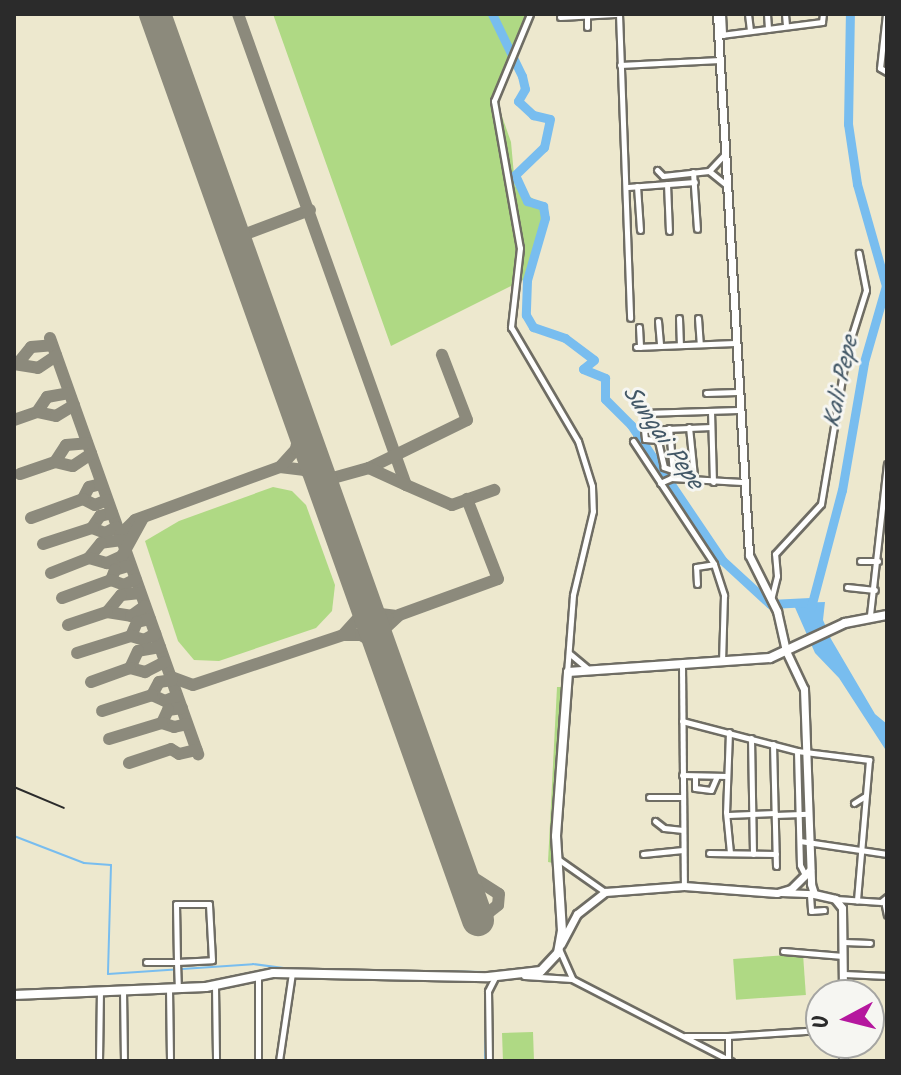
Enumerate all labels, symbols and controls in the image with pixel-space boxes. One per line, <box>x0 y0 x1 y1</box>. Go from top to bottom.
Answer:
water label: Kali Pepe <box>818 334 866 430</box>
water label: Sungai Pepe <box>615 380 709 496</box>
north arrow <box>805 979 885 1059</box>
text: U <box>805 1013 841 1030</box>

